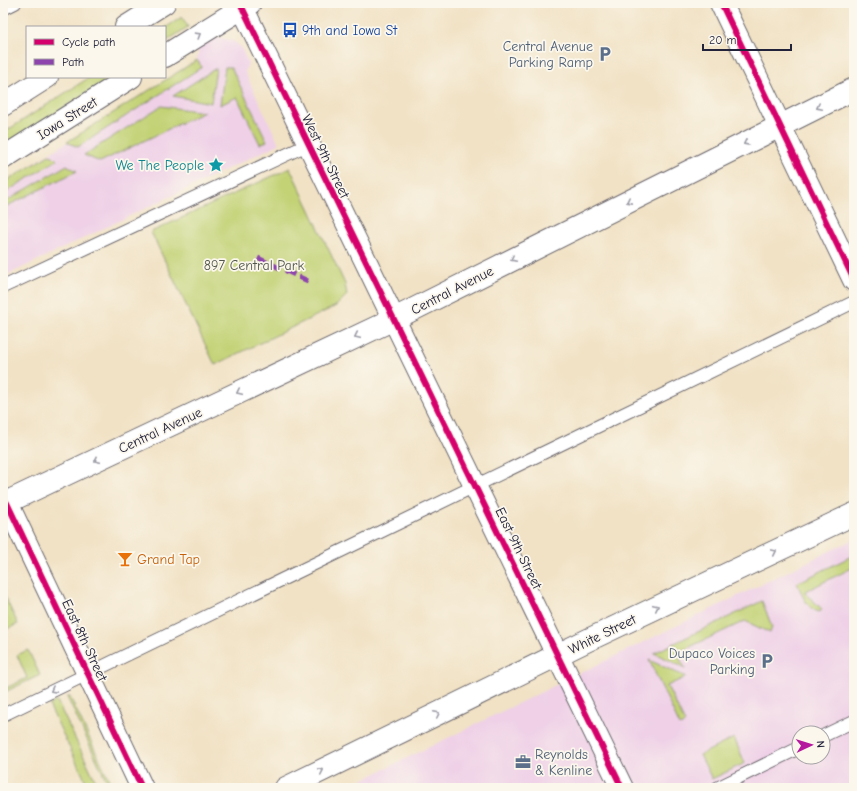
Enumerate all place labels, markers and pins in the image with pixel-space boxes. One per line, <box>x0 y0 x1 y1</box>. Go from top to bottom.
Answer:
bus stop icon: 9th and Iowa St <box>281 21 299 39</box>
place label: 9th and Iowa St <box>302 22 398 39</box>
place label: Central Avenue Parking Ramp <box>503 38 593 71</box>
parking icon: Central Avenue Parking Ramp <box>596 45 614 63</box>
place icon: We The People <box>207 156 225 174</box>
place label: We The People <box>115 157 204 174</box>
bar icon: Grand Tap <box>116 550 134 568</box>
place label: Grand Tap <box>137 551 200 568</box>
place label: Dupaco Voices Parking <box>669 645 755 678</box>
parking icon: Dupaco Voices Parking <box>758 652 776 670</box>
place label: Reynolds & Kenline <box>535 746 592 779</box>
office icon: Reynolds & Kenline <box>514 753 532 771</box>

